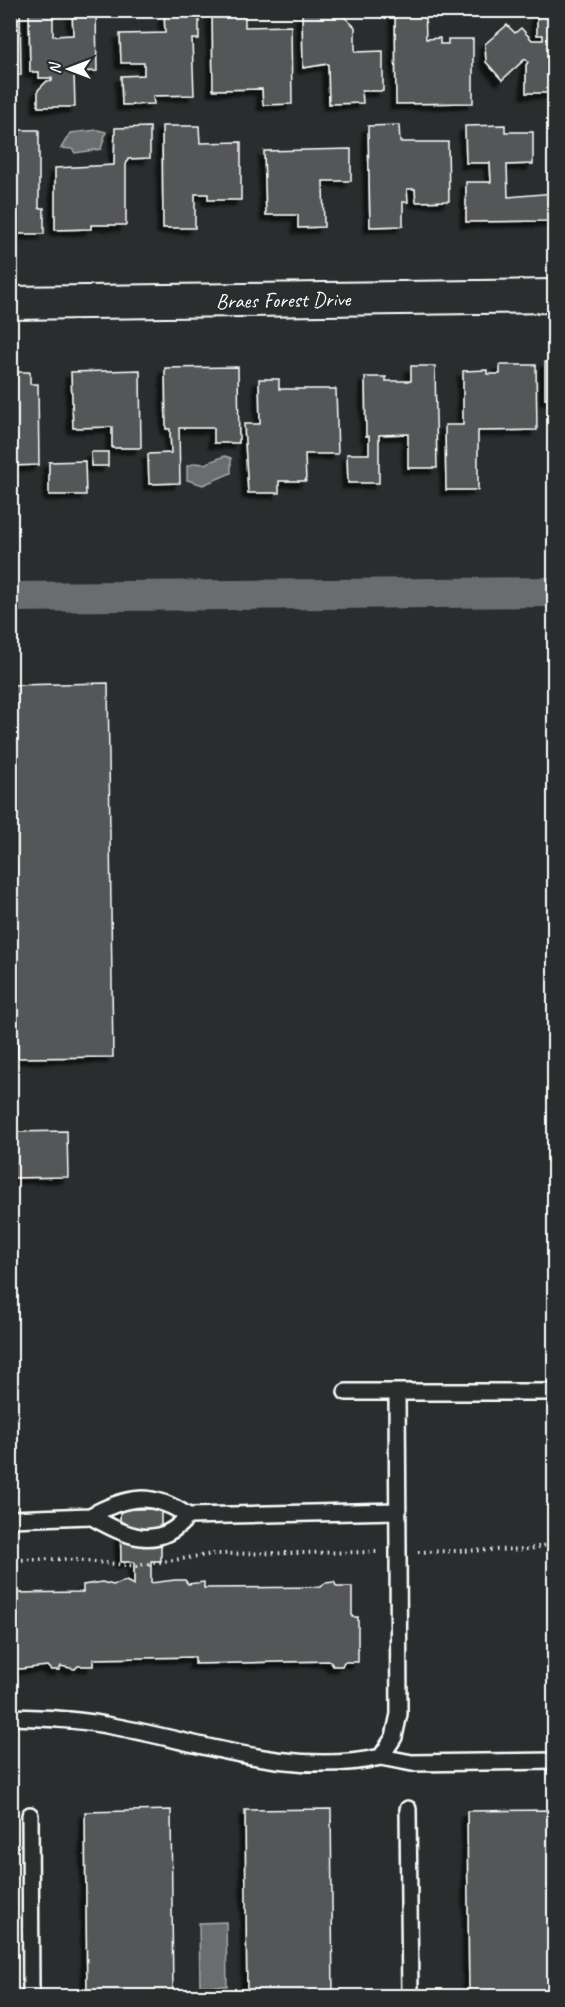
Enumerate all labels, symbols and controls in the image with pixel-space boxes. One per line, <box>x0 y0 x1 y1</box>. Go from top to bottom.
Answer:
north arrow <box>39 39 99 99</box>
text: N <box>45 61 65 74</box>
street label: Braes Forest Drive <box>216 286 351 314</box>

